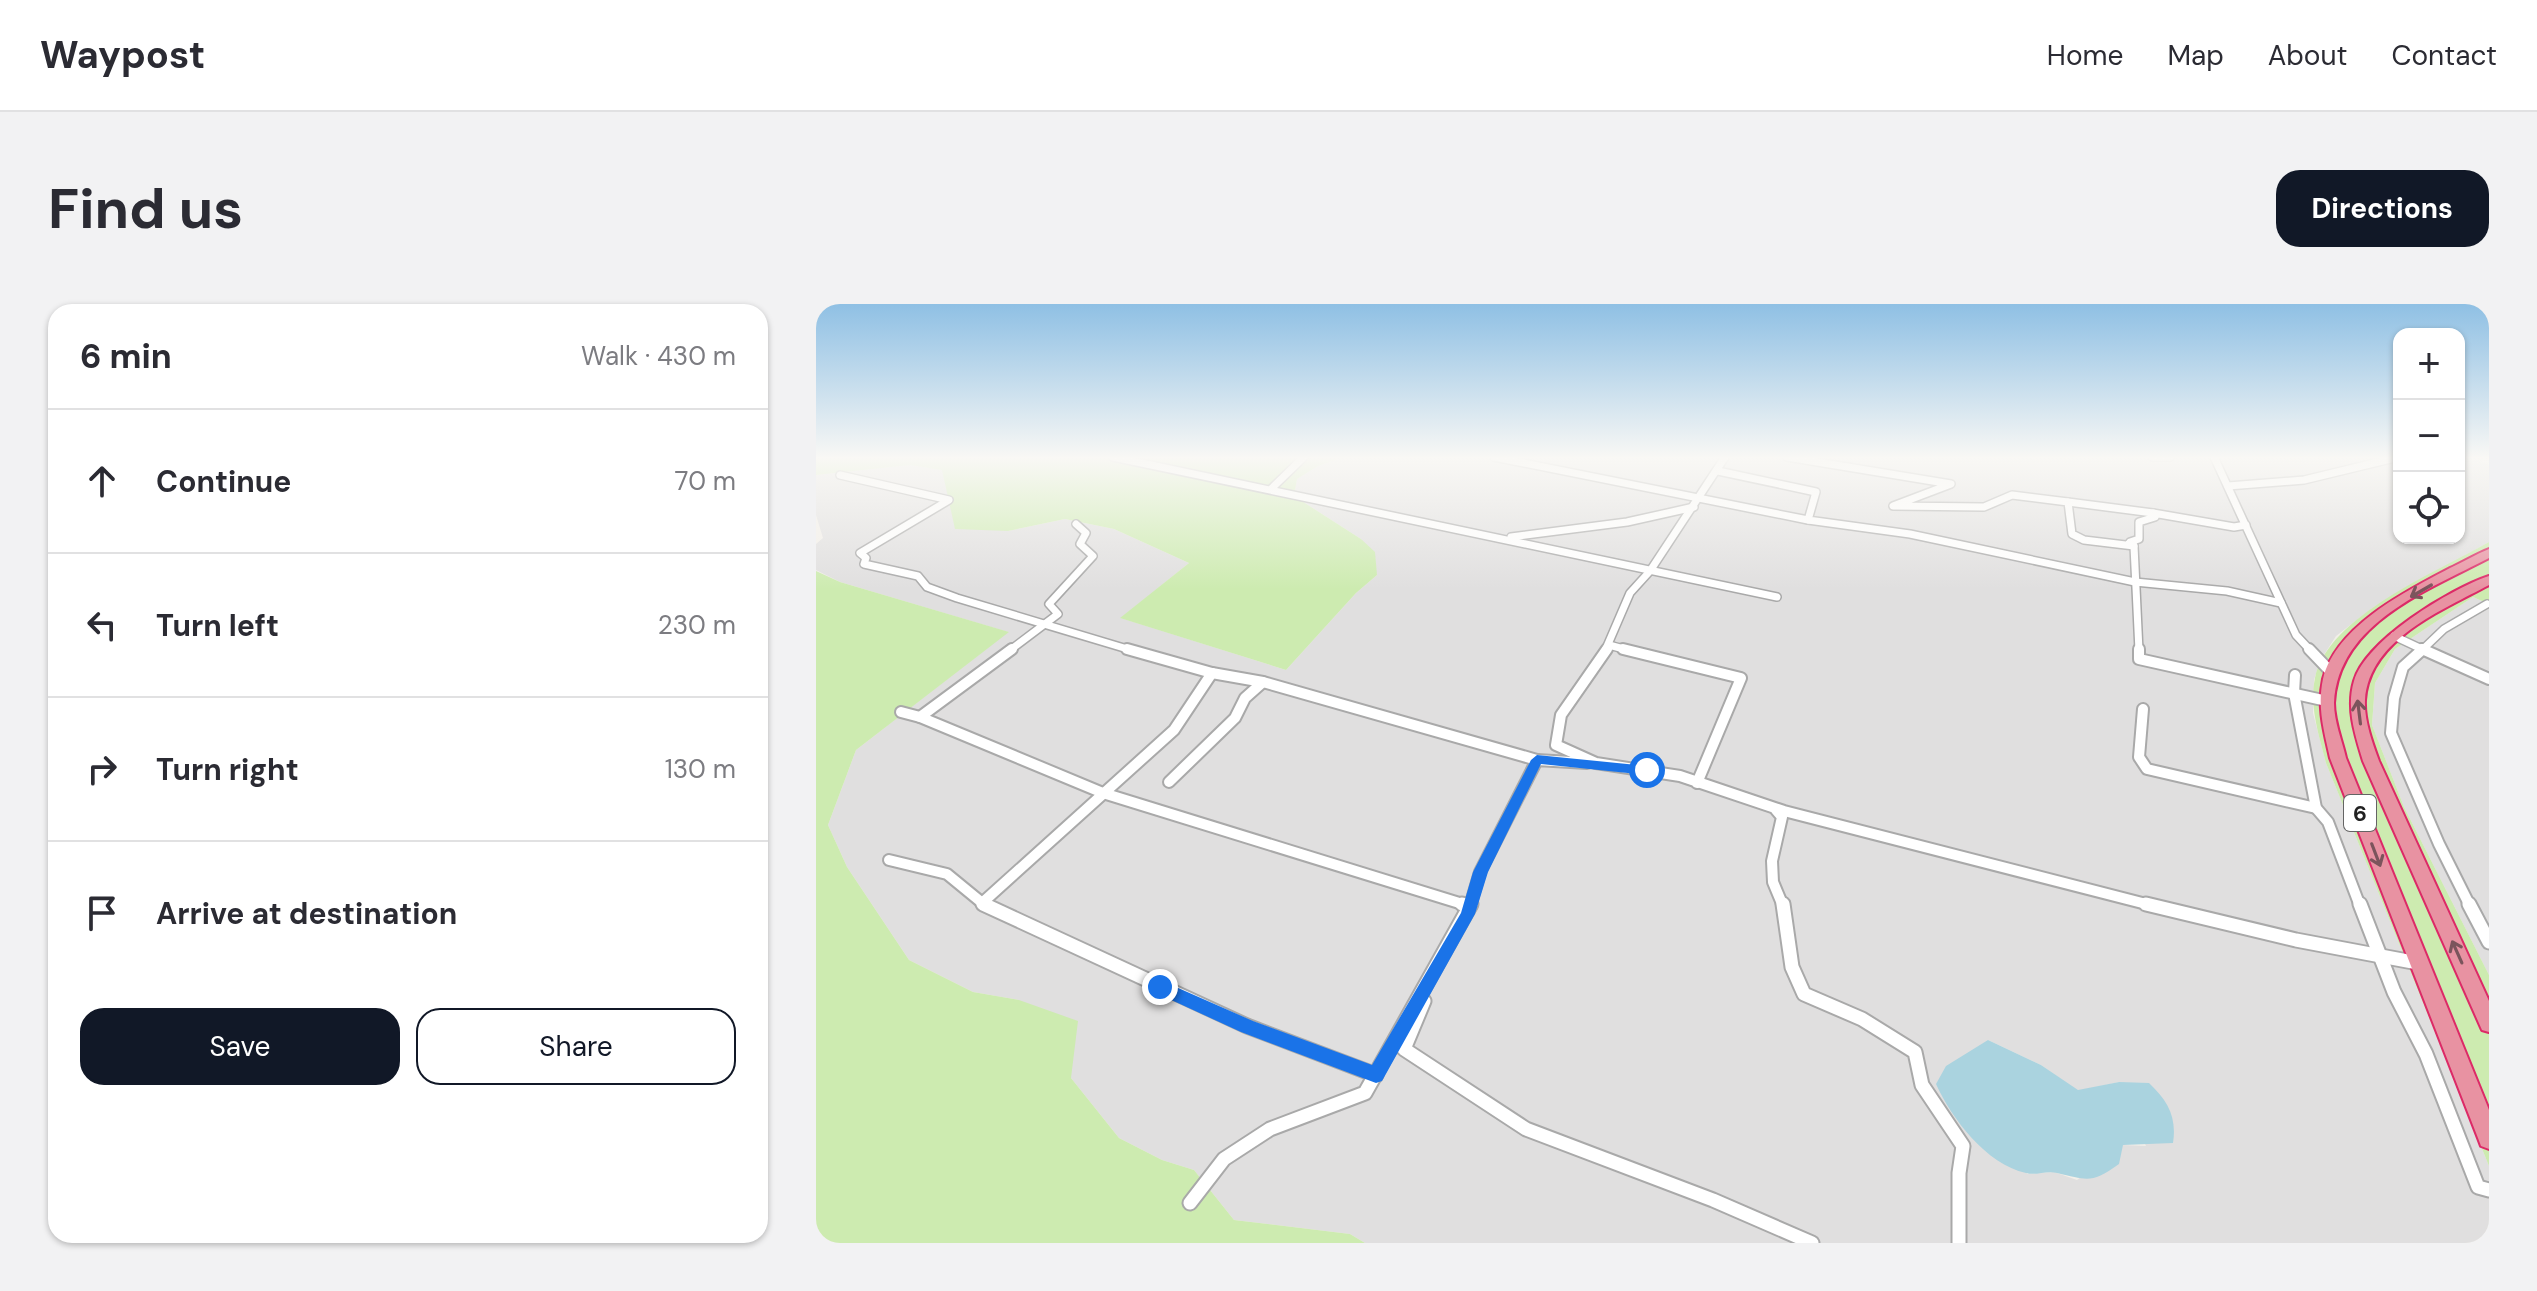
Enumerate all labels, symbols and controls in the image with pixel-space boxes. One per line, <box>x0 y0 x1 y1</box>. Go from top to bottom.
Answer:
text: Waypost <box>40 30 205 80</box>
text: Home <box>2047 37 2123 74</box>
text: Map <box>2167 37 2224 74</box>
text: About <box>2268 37 2347 74</box>
text: Contact <box>2391 37 2497 74</box>
button: Directions <box>2276 170 2489 247</box>
text: Find us <box>48 172 243 245</box>
map controls <box>2393 328 2465 544</box>
button: + <box>2393 328 2465 400</box>
text: 6 min <box>80 334 172 379</box>
text: Walk · 430 m <box>581 339 736 373</box>
button: − <box>2393 400 2465 472</box>
icon: ahead <box>80 459 124 503</box>
text: Continue <box>156 462 291 501</box>
text: 70 m <box>675 464 736 498</box>
button: locate <box>2393 472 2465 544</box>
one-way arrow <box>2410 583 2433 599</box>
icon: left <box>80 603 124 647</box>
text: Turn left <box>156 606 279 645</box>
text: 230 m <box>658 608 736 642</box>
one-way arrow <box>2351 700 2366 725</box>
icon: right <box>80 747 124 791</box>
text: Turn right <box>156 750 299 789</box>
text: 130 m <box>665 752 736 786</box>
route start <box>1629 752 1665 788</box>
road number: 6 <box>2344 795 2376 831</box>
one-way arrow <box>2370 842 2384 867</box>
icon: arrive <box>80 891 124 935</box>
text: Arrive at destination <box>156 894 457 933</box>
one-way arrow <box>2449 940 2464 964</box>
route end <box>1142 969 1178 1005</box>
button: Save <box>80 1008 400 1085</box>
button: Share <box>416 1008 736 1085</box>

